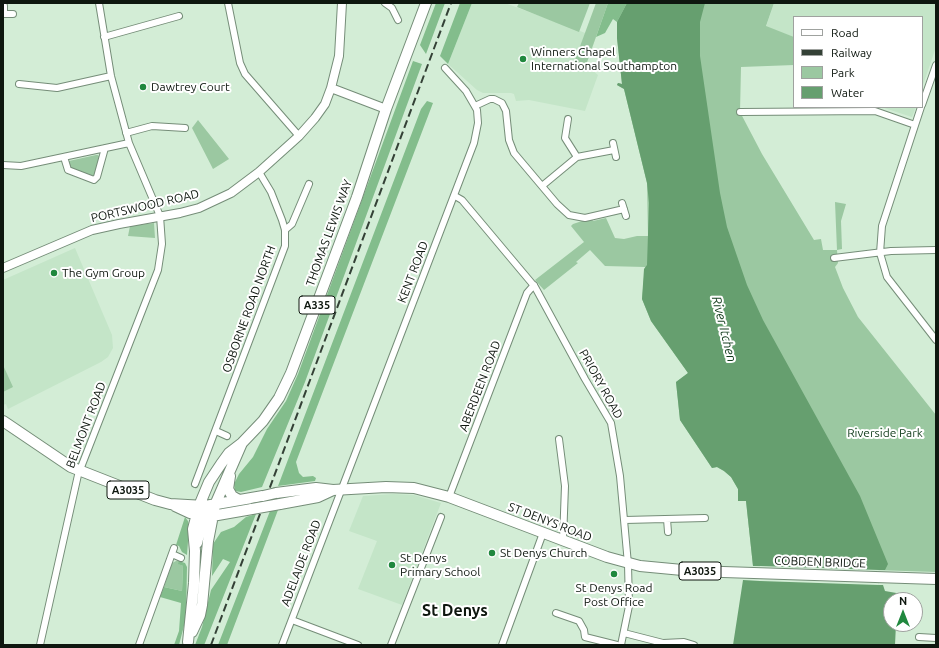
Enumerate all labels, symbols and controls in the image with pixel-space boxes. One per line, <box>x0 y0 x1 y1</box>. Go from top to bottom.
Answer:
legend <box>793 16 923 108</box>
text: Road <box>831 26 859 39</box>
place label: Winners Chapel International Southampton <box>531 45 677 73</box>
text: Railway <box>831 46 872 59</box>
marker: Winners Chapel International Southampton <box>518 54 528 64</box>
text: Park <box>831 66 855 79</box>
place label: Dawtrey Court <box>151 80 230 94</box>
marker: Dawtrey Court <box>138 82 148 92</box>
text: Water <box>831 86 864 99</box>
street label: THOMAS LEWIS WAY <box>303 178 355 288</box>
street label: PORTSWOOD ROAD <box>89 187 201 225</box>
street label: KENT ROAD <box>395 239 431 305</box>
street label: OSBORNE ROAD NORTH <box>219 244 279 374</box>
place label: The Gym Group <box>62 266 145 280</box>
marker: The Gym Group <box>49 268 59 278</box>
water label: River Itchen <box>708 294 740 364</box>
road number: A335 <box>299 296 335 314</box>
street label: ABERDEEN ROAD <box>456 339 504 433</box>
street label: PRIORY ROAD <box>576 347 626 421</box>
street label: BELMONT ROAD <box>63 380 109 470</box>
park label: Riverside Park <box>847 426 923 440</box>
road number: A3035 <box>107 481 149 499</box>
street label: ST DENYS ROAD <box>506 499 594 545</box>
street label: ADELAIDE ROAD <box>278 518 324 608</box>
place label: St Denys Church <box>500 546 587 560</box>
marker: St Denys Church <box>487 548 497 558</box>
place label: St Denys Primary School <box>400 551 480 579</box>
street label: COBDEN BRIDGE <box>774 553 866 571</box>
marker: St Denys Primary School <box>387 560 397 570</box>
road number: A3035 <box>679 562 721 580</box>
marker: St Denys Road Post Office <box>609 569 619 579</box>
place label: St Denys Road Post Office <box>575 581 653 609</box>
north arrow <box>883 592 923 632</box>
text: N <box>899 595 907 607</box>
district label: St Denys <box>422 601 488 621</box>

